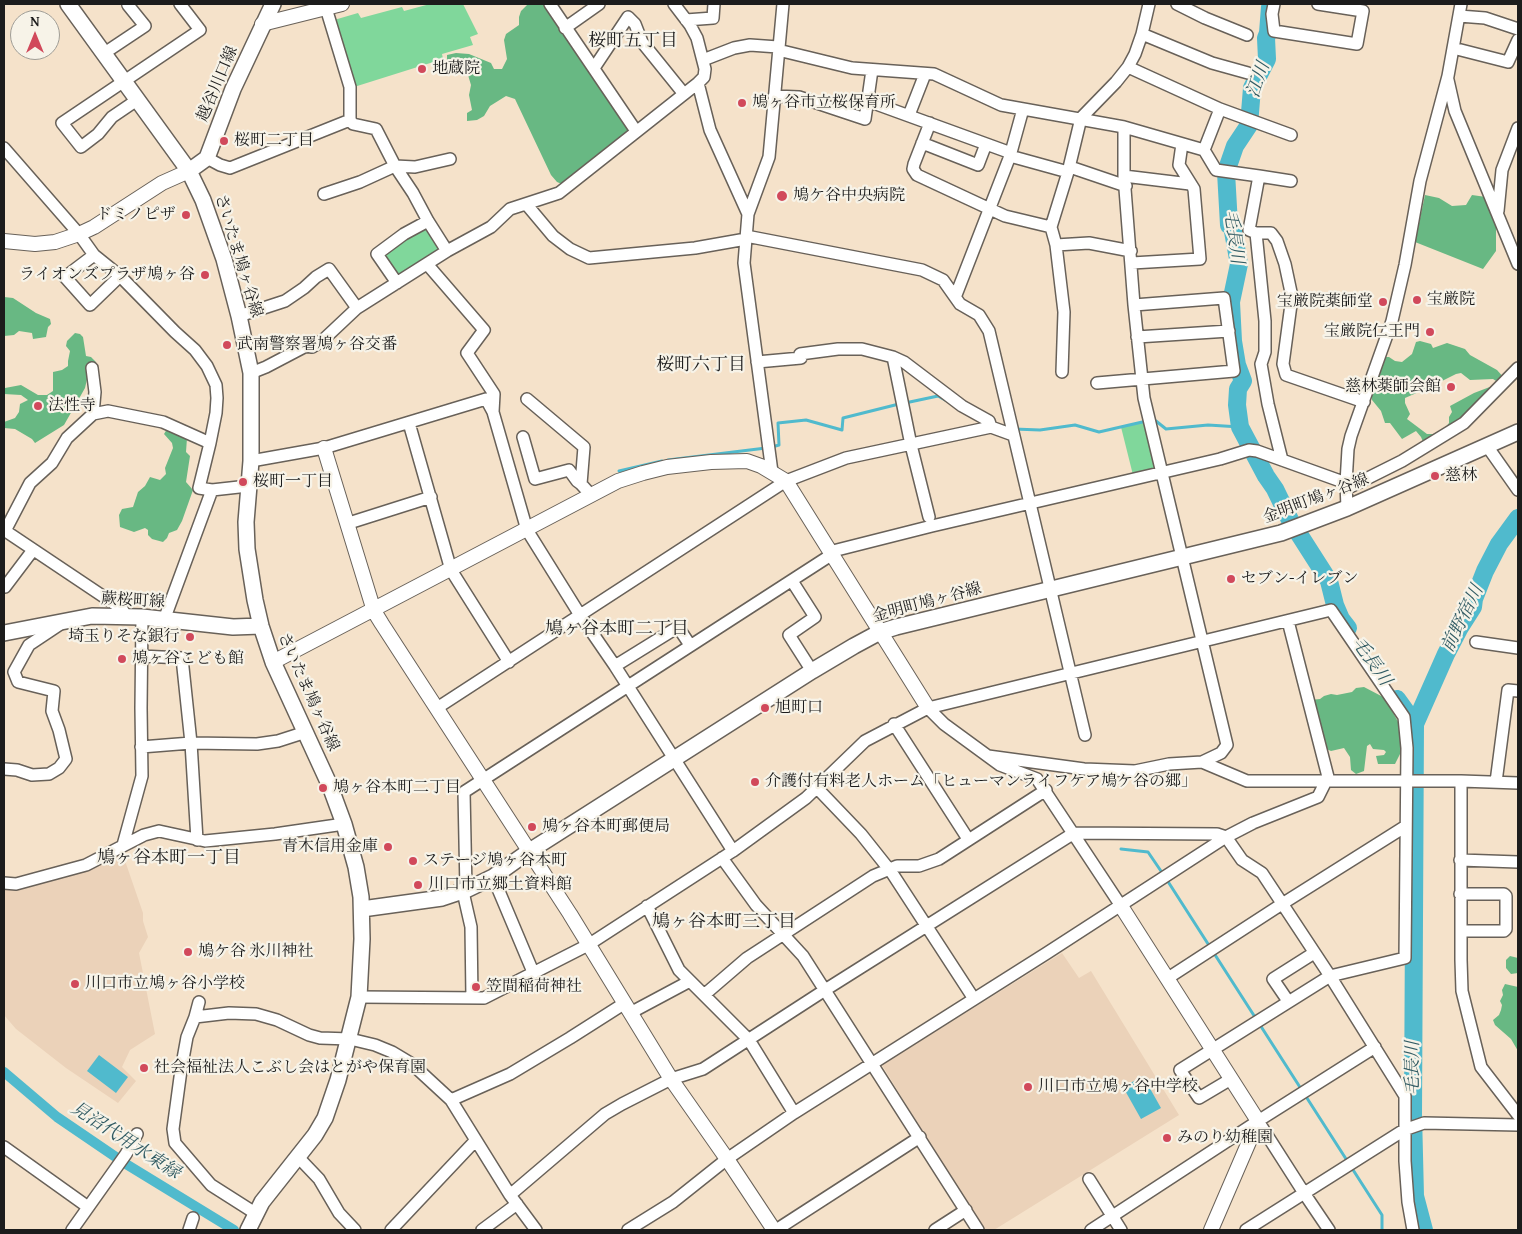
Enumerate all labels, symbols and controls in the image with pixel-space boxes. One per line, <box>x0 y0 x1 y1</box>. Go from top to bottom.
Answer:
north arrow <box>10 10 60 60</box>
text: N <box>30 11 40 31</box>
district label: 桜町五丁目 <box>588 30 678 52</box>
street label: 越谷川口線 <box>194 43 242 125</box>
place label: 地蔵院 <box>432 59 480 79</box>
water label: 江川 <box>1243 59 1275 101</box>
marker: 地蔵院 <box>416 63 428 75</box>
place label: 鳩ヶ谷市立桜保育所 <box>752 93 896 113</box>
marker: 鳩ヶ谷市立桜保育所 <box>736 97 748 109</box>
place label: 桜町二丁目 <box>234 131 314 151</box>
marker: 桜町二丁目 <box>218 135 230 147</box>
place label: 鳩ケ谷中央病院 <box>793 186 905 206</box>
marker: 鳩ケ谷中央病院 <box>775 189 789 203</box>
street label: さいたま鳩ヶ谷線 <box>210 192 266 320</box>
place label: ドミノピザ <box>96 205 176 225</box>
marker: ドミノピザ <box>180 209 192 221</box>
water label: 毛長川 <box>1219 209 1247 265</box>
place label: ライオンズプラザ鳩ヶ谷 <box>19 265 195 285</box>
marker: ライオンズプラザ鳩ヶ谷 <box>199 269 211 281</box>
place label: 宝厳院 <box>1427 290 1475 310</box>
place label: 宝厳院薬師堂 <box>1277 292 1373 312</box>
marker: 宝厳院 <box>1411 294 1423 306</box>
marker: 宝厳院薬師堂 <box>1377 296 1389 308</box>
place label: 宝厳院仁王門 <box>1324 322 1420 342</box>
marker: 宝厳院仁王門 <box>1424 326 1436 338</box>
place label: 武南警察署鳩ヶ谷交番 <box>237 335 397 355</box>
marker: 武南警察署鳩ヶ谷交番 <box>221 339 233 351</box>
district label: 桜町六丁目 <box>656 354 746 376</box>
place label: 慈林薬師会館 <box>1345 377 1441 397</box>
marker: 慈林薬師会館 <box>1445 381 1457 393</box>
place label: 法性寺 <box>48 396 96 416</box>
marker: 法性寺 <box>32 400 44 412</box>
place label: 慈林 <box>1445 466 1477 486</box>
street label: 金明町鳩ヶ谷線 <box>1260 470 1372 528</box>
marker: 慈林 <box>1429 470 1441 482</box>
place label: 桜町一丁目 <box>253 472 333 492</box>
marker: 桜町一丁目 <box>237 476 249 488</box>
place label: セブン-イレブン <box>1241 569 1358 589</box>
marker: セブン-イレブン <box>1225 573 1237 585</box>
street label: 金明町鳩ヶ谷線 <box>870 579 984 627</box>
water label: 前野宿川 <box>1438 582 1488 656</box>
street label: 蕨桜町線 <box>101 590 165 612</box>
district label: 鳩ヶ谷本町二丁目 <box>545 618 689 640</box>
place label: 埼玉りそな銀行 <box>68 627 180 647</box>
street label: さいたま鳩ヶ谷線 <box>273 630 343 754</box>
marker: 埼玉りそな銀行 <box>184 631 196 643</box>
water label: 毛長川 <box>1347 634 1395 690</box>
place label: 鳩ヶ谷こども館 <box>132 649 244 669</box>
marker: 鳩ヶ谷こども館 <box>116 653 128 665</box>
place label: 旭町口 <box>775 698 823 718</box>
marker: 旭町口 <box>759 702 771 714</box>
place label: 介護付有料老人ホーム「ヒューマンライフケア鳩ケ谷の郷」 <box>765 772 1197 792</box>
marker: 介護付有料老人ホーム「ヒューマンライフケア鳩ケ谷の郷」 <box>749 776 761 788</box>
place label: 鳩ヶ谷本町二丁目 <box>333 778 461 798</box>
marker: 鳩ヶ谷本町二丁目 <box>317 782 329 794</box>
place label: 鳩ヶ谷本町郵便局 <box>542 817 670 837</box>
marker: 鳩ヶ谷本町郵便局 <box>526 821 538 833</box>
place label: 青木信用金庫 <box>282 837 378 857</box>
marker: 青木信用金庫 <box>382 841 394 853</box>
district label: 鳩ヶ谷本町一丁目 <box>97 847 241 869</box>
place label: ステージ鳩ヶ谷本町 <box>423 851 567 871</box>
marker: ステージ鳩ヶ谷本町 <box>407 855 419 867</box>
place label: 川口市立郷土資料館 <box>428 875 572 895</box>
marker: 川口市立郷土資料館 <box>412 879 424 891</box>
district label: 鳩ヶ谷本町三丁目 <box>652 911 796 933</box>
place label: 鳩ケ谷 氷川神社 <box>198 942 314 962</box>
marker: 鳩ケ谷 氷川神社 <box>182 946 194 958</box>
place label: 川口市立鳩ヶ谷小学校 <box>85 974 245 994</box>
place label: 笠間稲荷神社 <box>486 977 582 997</box>
marker: 川口市立鳩ヶ谷小学校 <box>69 978 81 990</box>
marker: 笠間稲荷神社 <box>470 981 482 993</box>
water label: 毛長川 <box>1402 1041 1424 1095</box>
place label: 社会福祉法人こぶし会はとがや保育園 <box>154 1058 426 1078</box>
marker: 社会福祉法人こぶし会はとがや保育園 <box>138 1062 150 1074</box>
place label: 川口市立鳩ヶ谷中学校 <box>1038 1077 1198 1097</box>
marker: 川口市立鳩ヶ谷中学校 <box>1022 1081 1034 1093</box>
water label: 見沼代用水東縁 <box>66 1098 184 1184</box>
place label: みのり幼稚園 <box>1177 1128 1273 1148</box>
marker: みのり幼稚園 <box>1161 1132 1173 1144</box>

